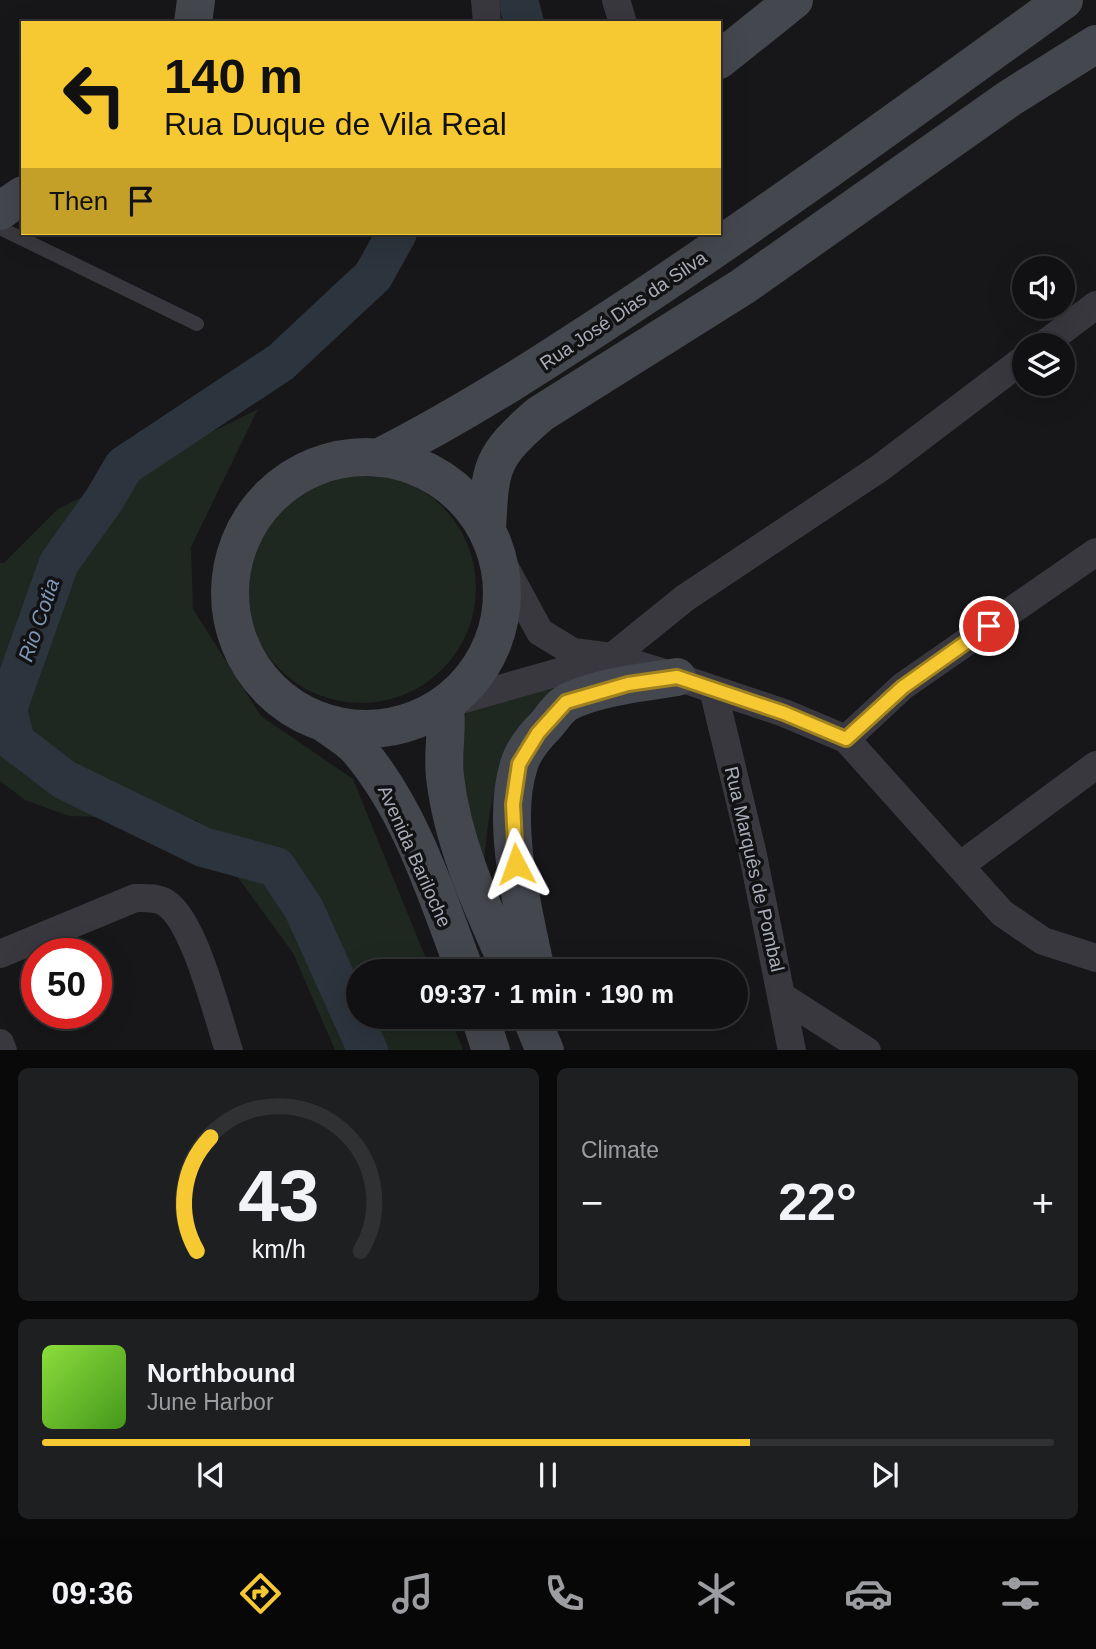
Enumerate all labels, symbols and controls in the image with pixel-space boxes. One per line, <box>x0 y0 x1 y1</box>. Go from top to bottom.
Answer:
icon: left <box>49 49 140 140</box>
text: 140 m <box>164 49 303 103</box>
text: Rua Duque de Vila Real <box>164 106 507 142</box>
icon: arrive <box>122 182 160 220</box>
text: Then <box>49 186 108 216</box>
street label: Rua José Dias da Silva <box>536 247 711 374</box>
map controls <box>1012 256 1075 396</box>
button: sound <box>1012 256 1075 319</box>
button: layers <box>1012 333 1075 396</box>
water label: Rio Cotia <box>14 575 63 664</box>
pin <box>959 596 1019 656</box>
icon: arrive <box>970 607 1008 645</box>
street label: Rua Marquês de Pombal <box>721 764 788 974</box>
street label: Avenida Bariloche <box>374 782 455 930</box>
position arrow <box>479 827 553 901</box>
speed limit sign: 50 <box>21 938 112 1029</box>
text: 09:37 · 1 min · 190 m <box>420 979 674 1009</box>
text: Climate <box>581 1137 659 1163</box>
text: 43 <box>238 1155 319 1236</box>
text: 22° <box>778 1173 857 1231</box>
text: − <box>581 1182 603 1224</box>
text: + <box>1032 1182 1054 1224</box>
text: km/h <box>251 1234 306 1262</box>
text: Northbound <box>147 1358 296 1388</box>
text: June Harbor <box>147 1389 274 1415</box>
icon: previous <box>192 1456 230 1494</box>
icon: pause <box>529 1456 567 1494</box>
icon: next <box>866 1456 904 1494</box>
icon: directions <box>236 1569 285 1618</box>
icon: music <box>388 1569 437 1618</box>
icon: phone <box>540 1569 589 1618</box>
icon: climate <box>692 1569 741 1618</box>
icon: car <box>844 1569 893 1618</box>
icon: filters <box>996 1569 1045 1618</box>
text: 09:36 <box>51 1575 133 1611</box>

